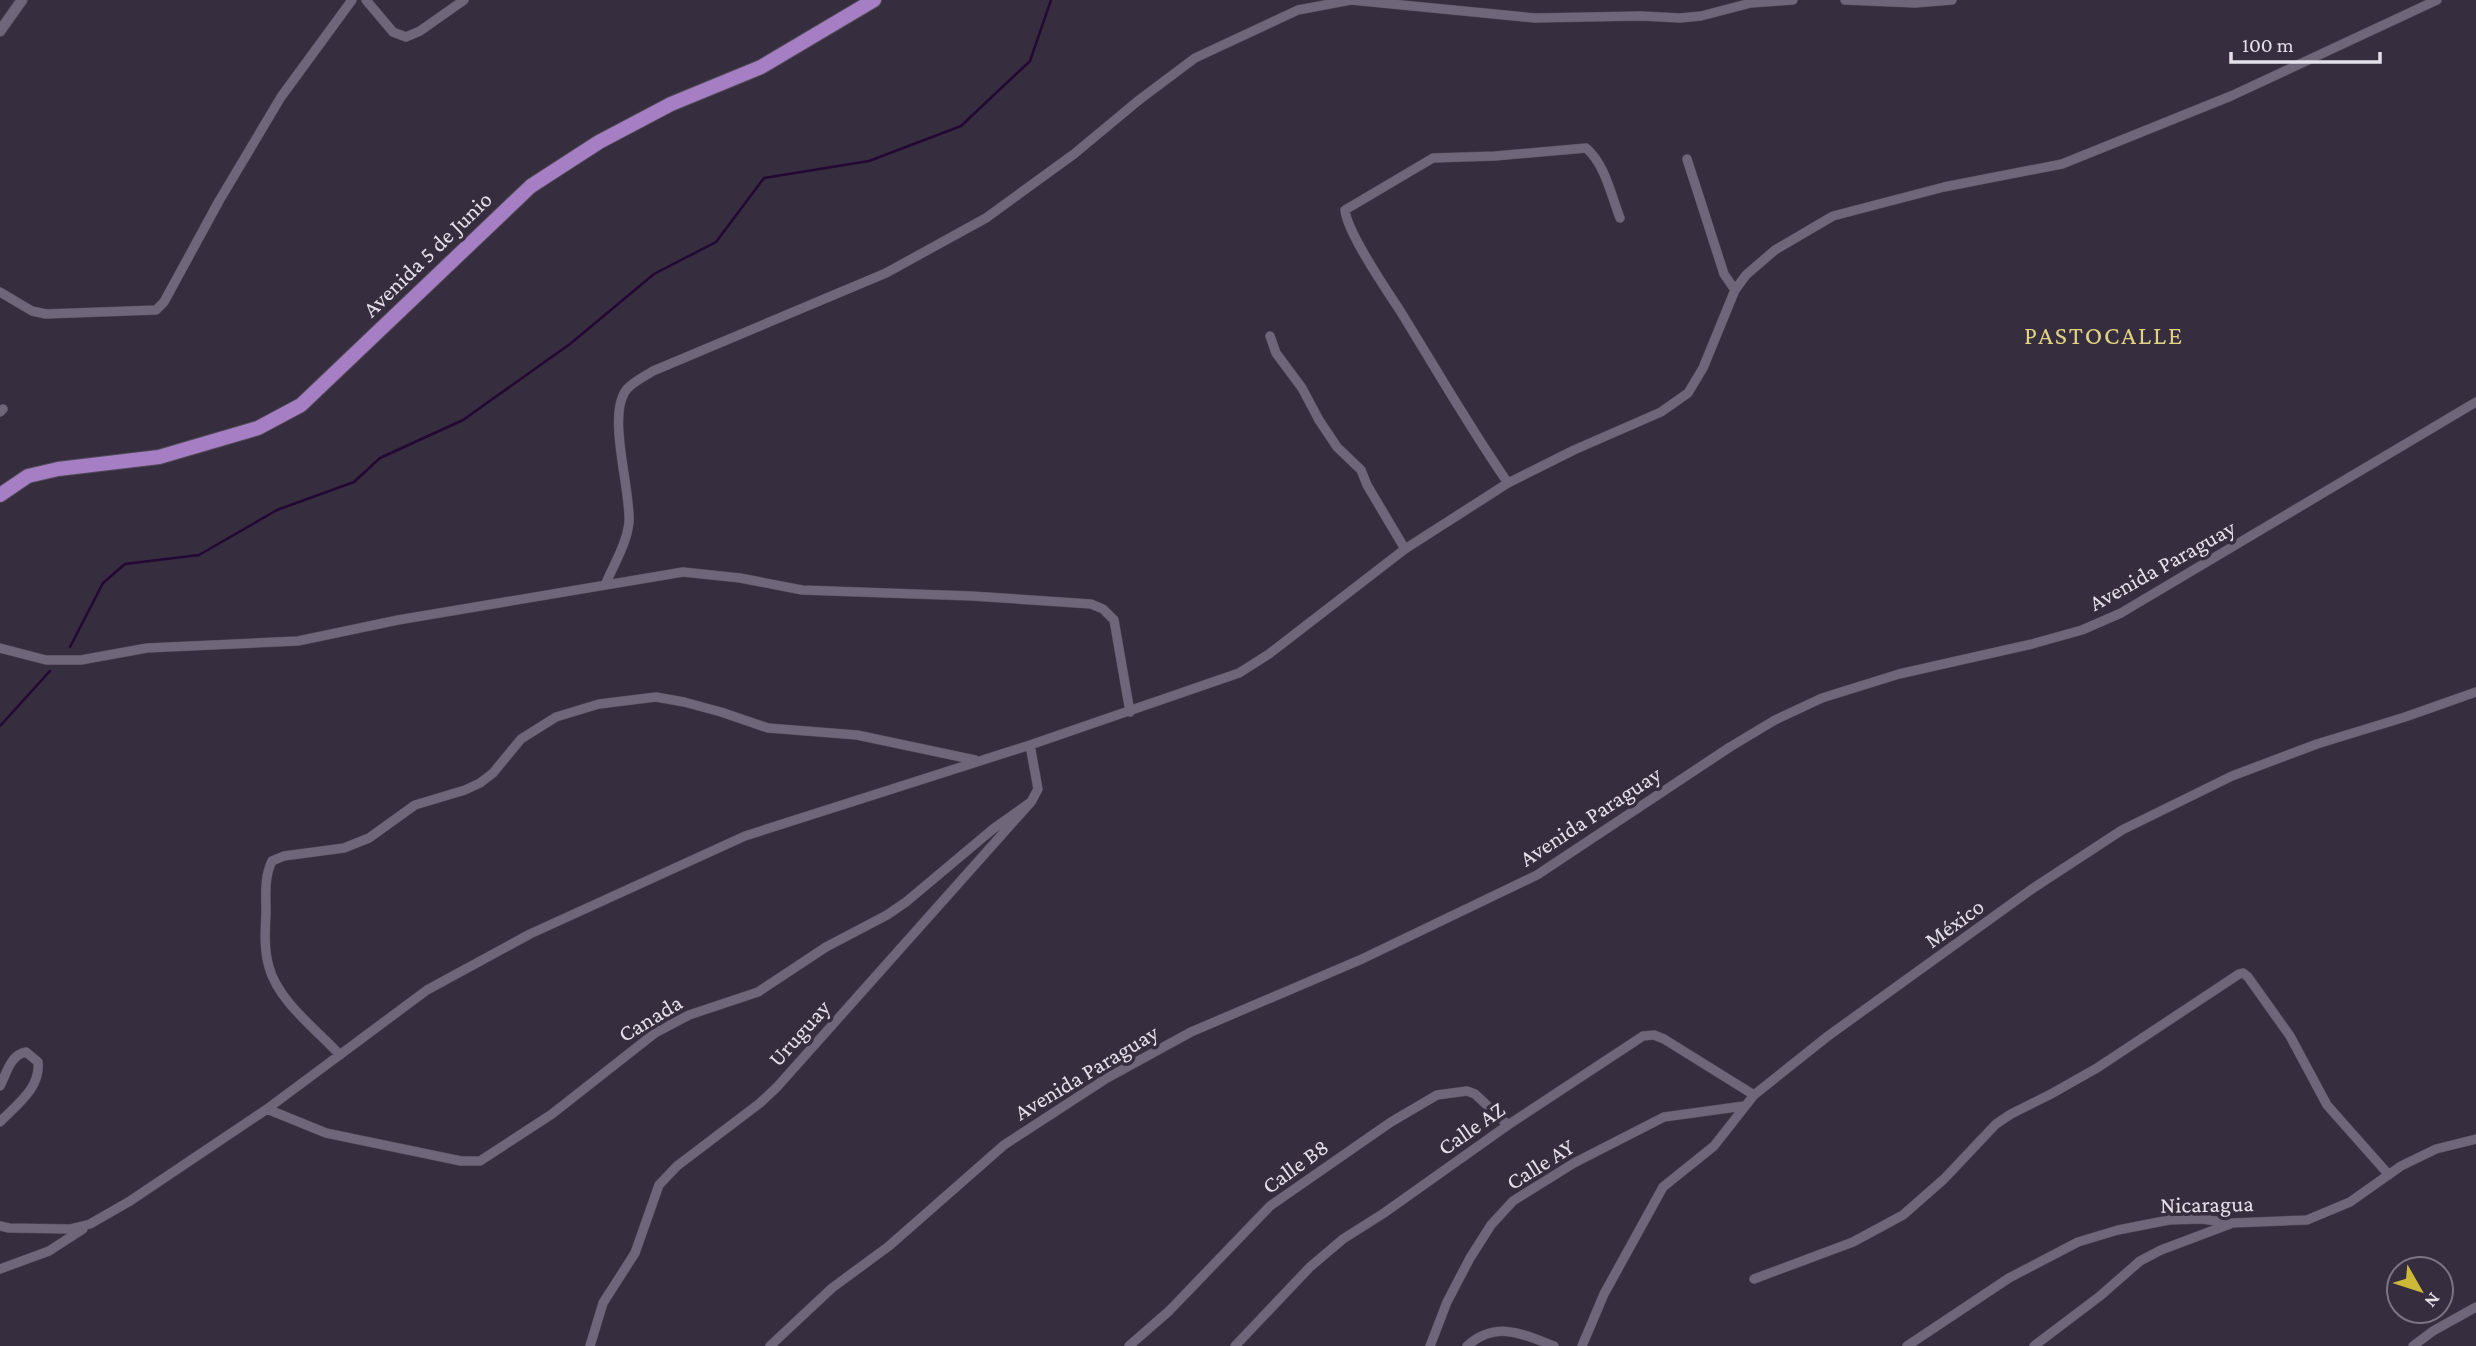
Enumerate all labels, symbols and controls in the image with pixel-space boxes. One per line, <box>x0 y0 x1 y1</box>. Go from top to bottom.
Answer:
scale bar <box>2231 21 2380 65</box>
text: 100 m <box>2242 33 2294 57</box>
street label: Avenida 5 de Junio <box>357 186 497 322</box>
district label: PASTOCALLE <box>2024 321 2184 350</box>
street label: Avenida Paraguay <box>2084 514 2240 616</box>
street label: Avenida Paraguay <box>1514 760 1666 871</box>
street label: México <box>1919 893 1989 953</box>
street label: Canada <box>613 989 687 1047</box>
street label: Uruguay <box>763 994 836 1071</box>
street label: Avenida Paraguay <box>1009 1019 1163 1125</box>
street label: Calle AZ <box>1433 1096 1509 1160</box>
street label: Calle B8 <box>1257 1133 1333 1199</box>
street label: Calle AY <box>1501 1133 1579 1195</box>
street label: Nicaragua <box>2160 1190 2254 1218</box>
north arrow <box>2385 1255 2455 1325</box>
text: N <box>2421 1289 2445 1312</box>

